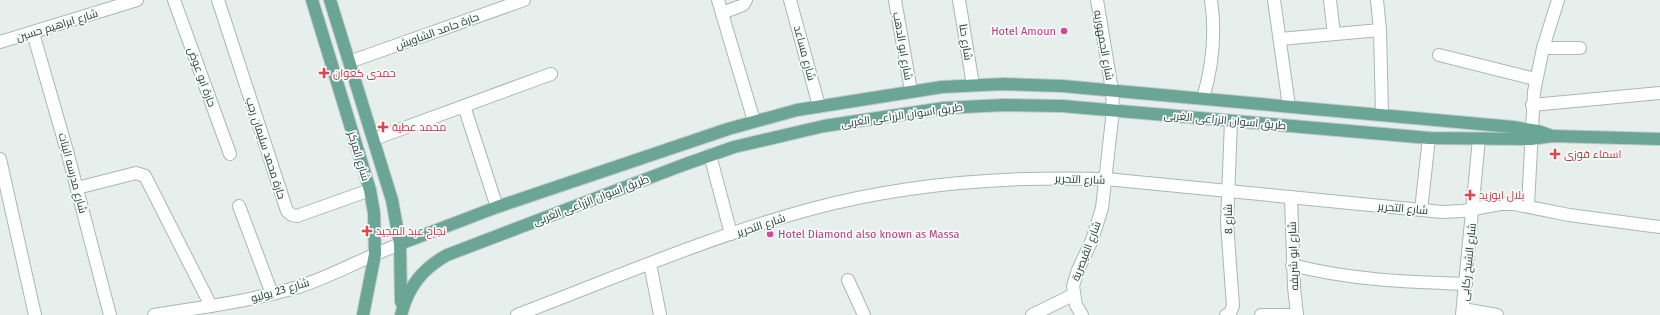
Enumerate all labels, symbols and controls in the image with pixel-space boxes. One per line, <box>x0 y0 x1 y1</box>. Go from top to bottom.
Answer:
street label: شارع ابراهيم حسين <box>15 7 100 45</box>
street label: شارع الجمهوريه <box>1090 9 1116 81</box>
street label: حارة حامد الشاويش <box>394 10 481 53</box>
street label: شارع ابو الدهب <box>889 11 915 81</box>
street label: شارع حنا <box>955 23 975 61</box>
street label: شارع مساعد <box>790 24 818 82</box>
place label: Hotel Amoun <box>991 25 1056 38</box>
marker: Hotel Amoun <box>1059 26 1069 36</box>
street label: حارة ابو عوض <box>185 45 218 109</box>
marker: حمدى كعوان <box>318 67 330 79</box>
place label: حمدى كعوان <box>333 67 396 80</box>
street label: حارة محمد سليمان رجب <box>243 96 288 201</box>
street label: طريق اسوان الزراعى الغربى <box>840 101 964 130</box>
street label: طريق اسوان الزراعى الغربى <box>1163 109 1287 132</box>
marker: محمد عطية <box>377 121 389 133</box>
place label: محمد عطية <box>392 121 446 134</box>
street label: شارع المركز <box>344 129 372 183</box>
street label: شارع مدرسه البنات <box>55 131 90 215</box>
marker: اسماء فوزى <box>1549 148 1561 160</box>
place label: اسماء فوزى <box>1564 148 1621 161</box>
street label: طريق اسوان الزراعى الغربى <box>531 172 651 229</box>
street label: شارع التحرير <box>1053 172 1105 188</box>
marker: بلال ابوزيد <box>1464 189 1476 201</box>
place label: بلال ابوزيد <box>1479 189 1524 202</box>
street label: شارع التحرير <box>1376 200 1429 218</box>
street label: شارع 8 <box>1222 204 1236 234</box>
street label: شارع التحرير <box>734 211 787 241</box>
street label: شارع القيصرية <box>1069 219 1105 283</box>
street label: شارع ابو شريفه <box>1286 221 1302 291</box>
street label: شارع الشيخ ركابى <box>1458 222 1480 302</box>
marker: نجاح عبد المجيد <box>361 225 373 237</box>
place label: نجاح عبد المجيد <box>376 225 446 239</box>
place label: Hotel Diamond also known as Massa <box>778 228 960 241</box>
marker: Hotel Diamond also known as Massa <box>765 229 775 239</box>
street label: شارع 23 يوليو <box>250 276 311 306</box>

